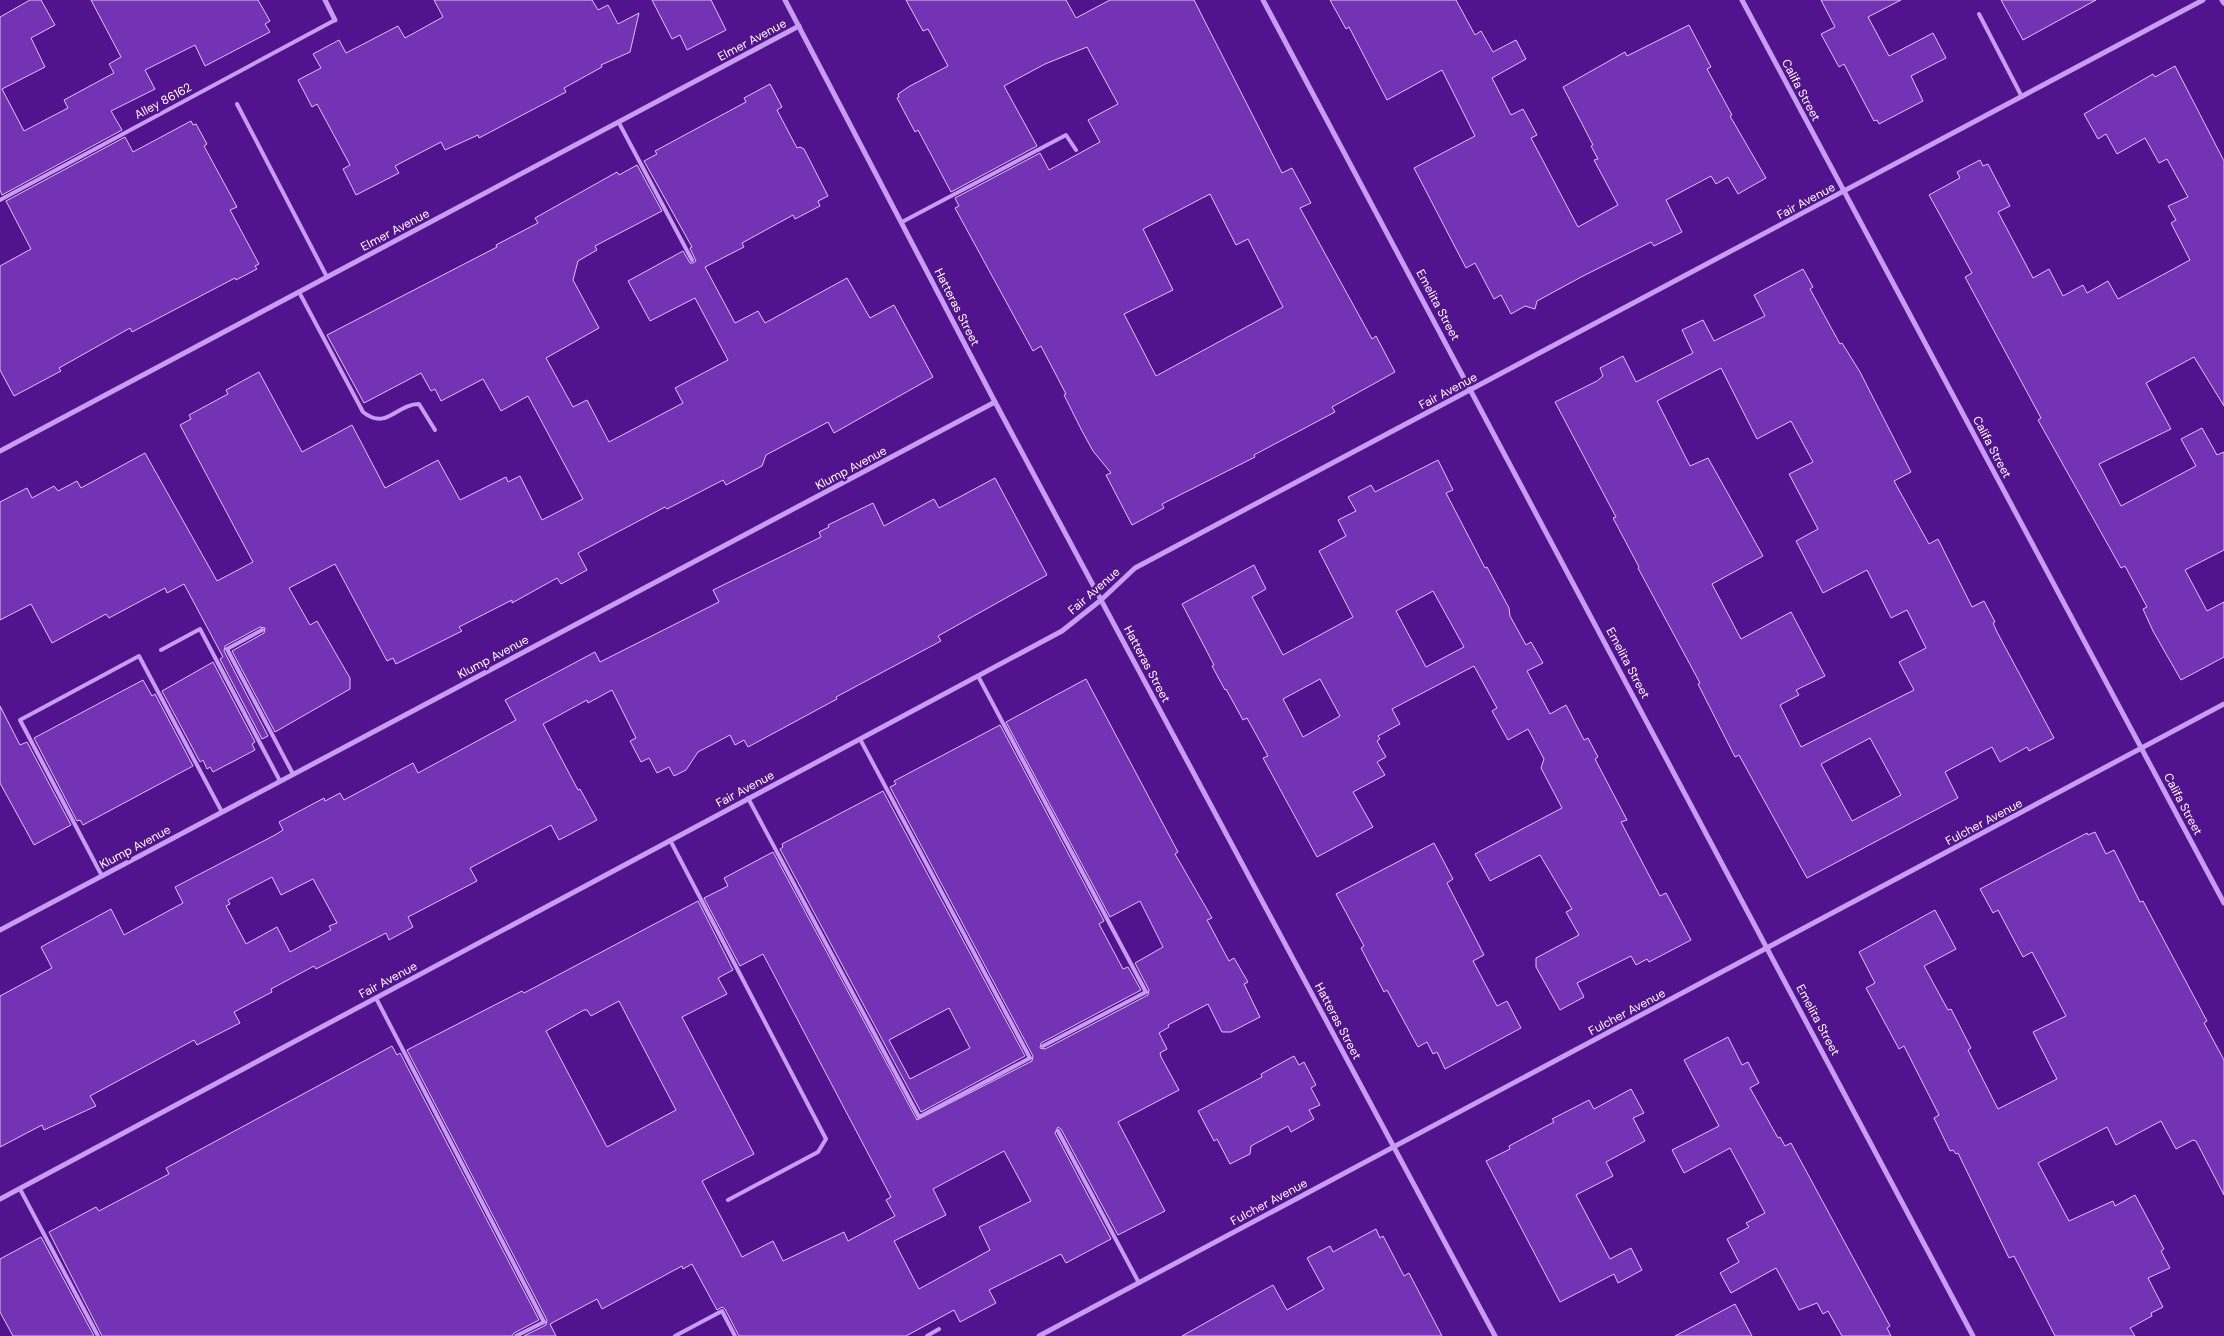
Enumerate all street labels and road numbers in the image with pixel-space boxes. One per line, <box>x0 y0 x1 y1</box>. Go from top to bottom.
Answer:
street label: Elmer Avenue <box>715 15 789 65</box>
street label: Califa Street <box>1778 56 1824 124</box>
street label: Alley 86162 <box>132 79 194 123</box>
street label: Fair Avenue <box>1774 179 1838 223</box>
street label: Elmer Avenue <box>358 205 432 255</box>
street label: Hatteras Street <box>931 266 984 349</box>
street label: Emelita Street <box>1413 267 1464 344</box>
street label: Fair Avenue <box>1416 369 1480 413</box>
street label: Califa Street <box>1969 413 2015 481</box>
street label: Klump Avenue <box>812 442 890 494</box>
street label: Fair Avenue <box>1065 564 1123 618</box>
street label: Hatteras Street <box>1120 623 1174 705</box>
street label: Emelita Street <box>1603 625 1654 702</box>
street label: Klump Avenue <box>454 631 532 683</box>
street label: Fair Avenue <box>713 767 777 811</box>
street label: Califa Street <box>2160 770 2206 838</box>
street label: Fulcher Avenue <box>1943 795 2025 849</box>
street label: Klump Avenue <box>96 821 174 873</box>
street label: Fair Avenue <box>356 958 420 1002</box>
street label: Hatteras Street <box>1311 980 1365 1062</box>
street label: Emelita Street <box>1793 982 1844 1059</box>
street label: Fulcher Avenue <box>1586 985 1668 1039</box>
street label: Fulcher Avenue <box>1228 1175 1310 1229</box>

